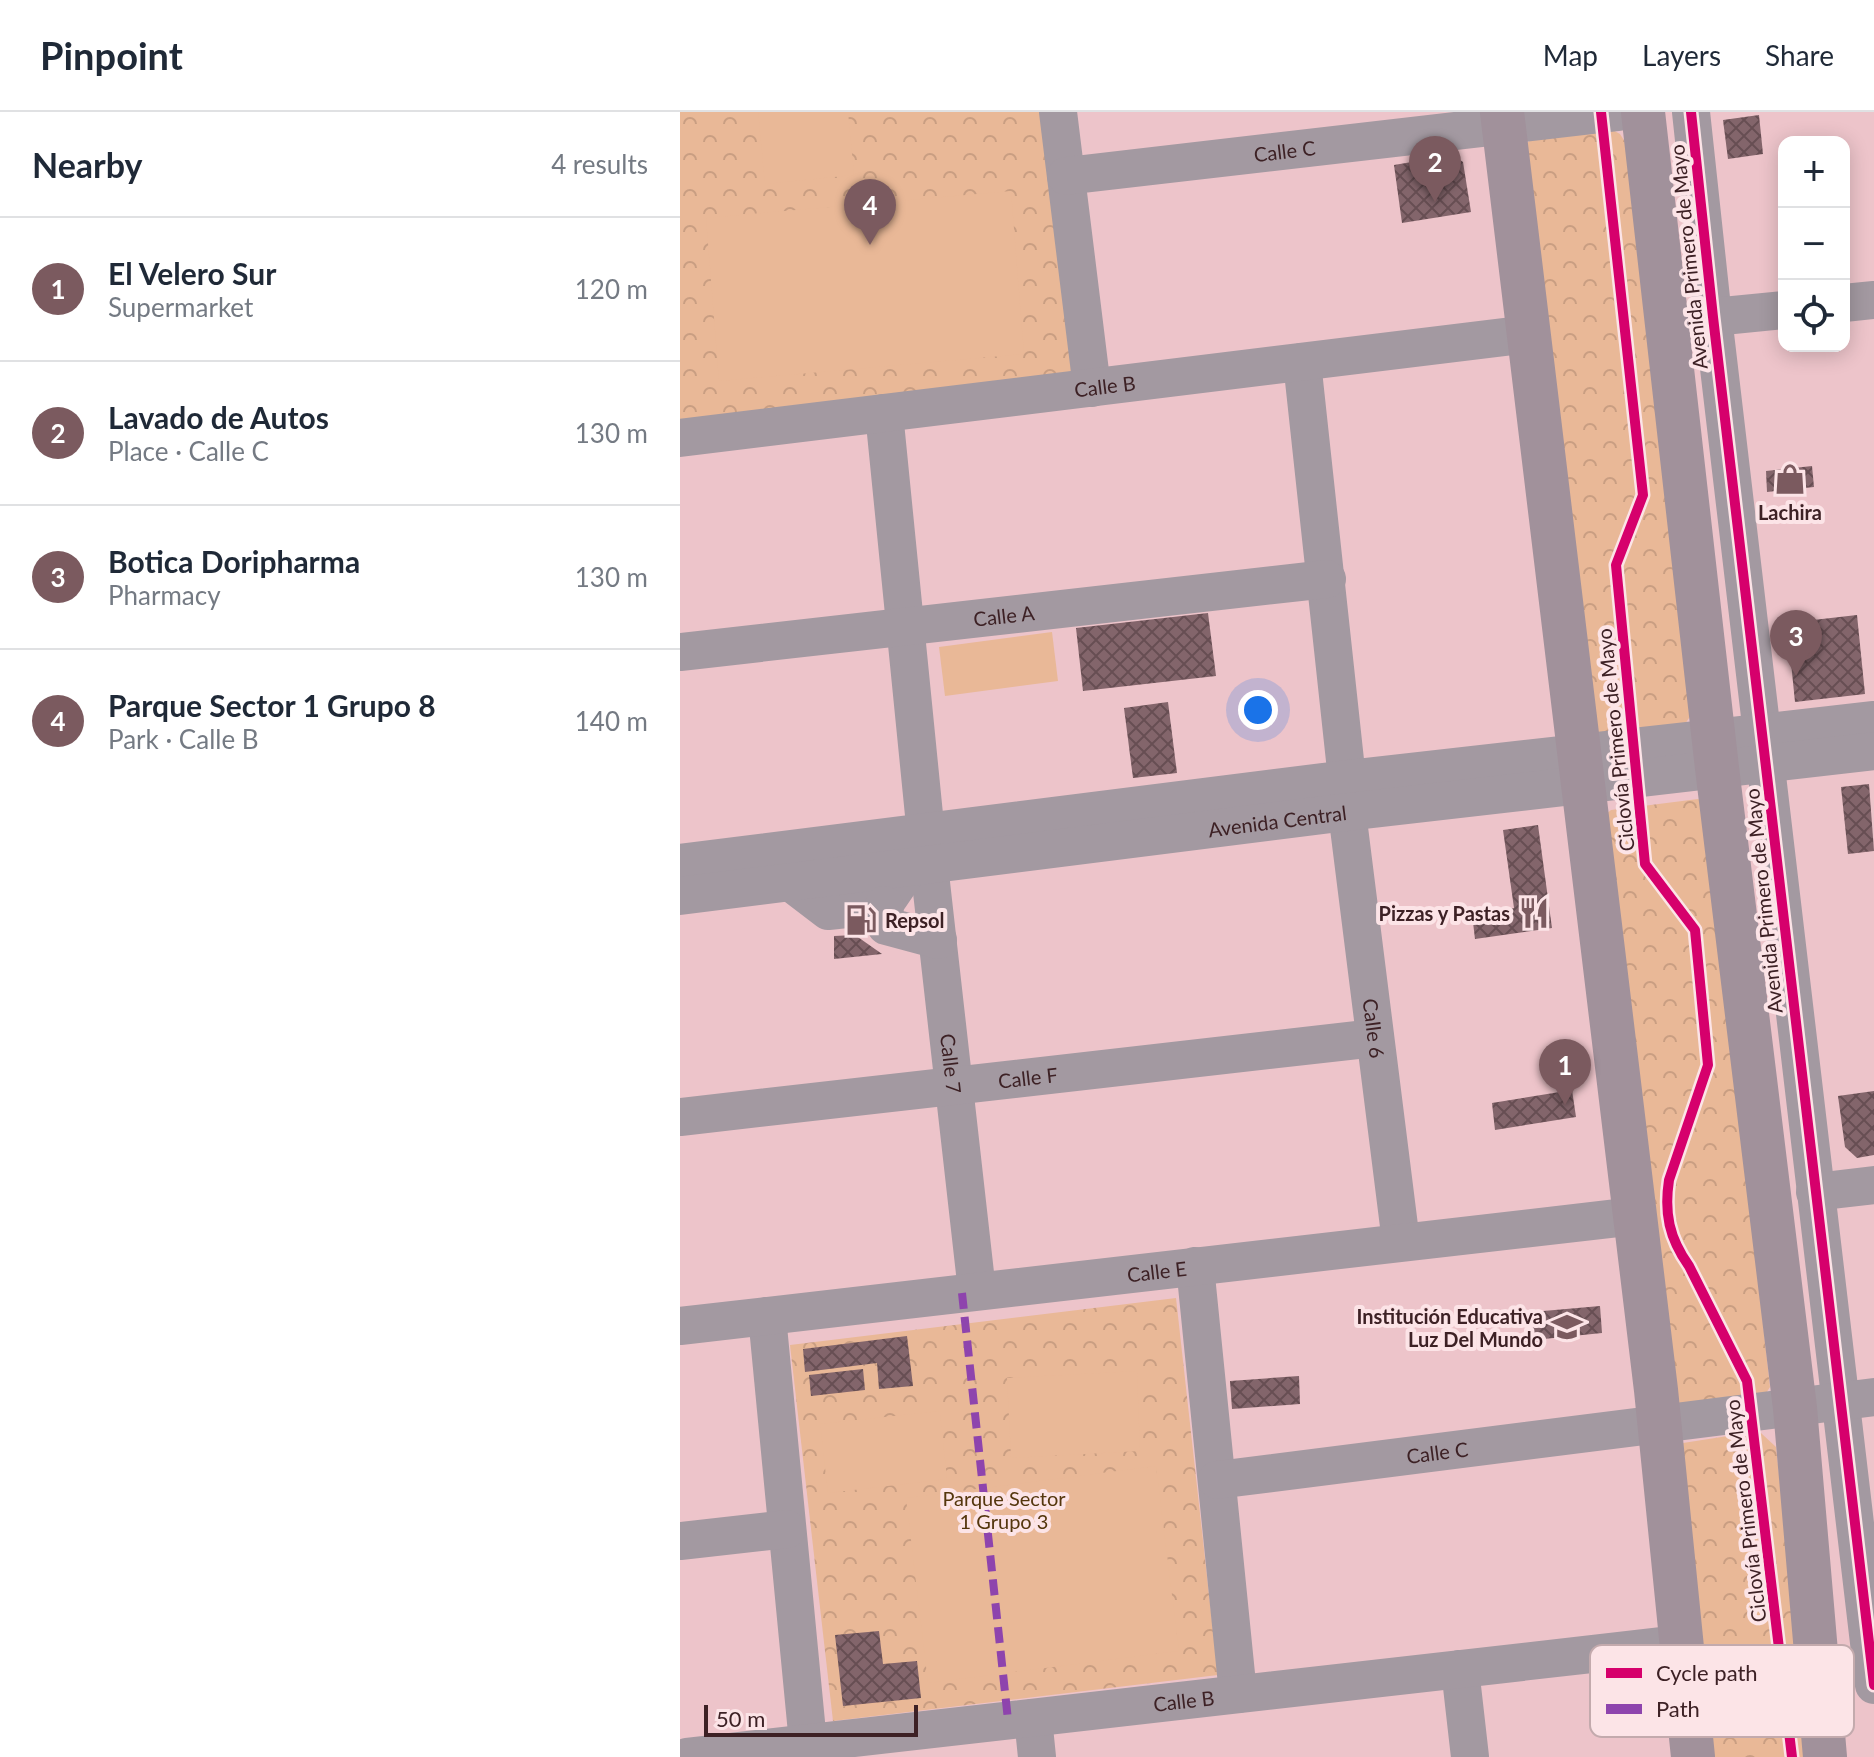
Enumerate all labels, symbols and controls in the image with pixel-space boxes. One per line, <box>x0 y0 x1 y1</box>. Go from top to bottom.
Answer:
text: Pinpoint <box>40 32 183 78</box>
text: Map <box>1543 38 1598 72</box>
text: Layers <box>1642 38 1721 72</box>
text: Share <box>1765 38 1834 72</box>
street label: Calle C <box>1252 135 1317 166</box>
pin: 2 <box>1409 136 1461 202</box>
map controls <box>1778 136 1850 352</box>
button: + <box>1778 136 1850 208</box>
street label: Avenida Primero de Mayo <box>1664 143 1712 371</box>
text: Nearby <box>32 144 143 185</box>
text: 4 results <box>551 148 648 180</box>
pin: 4 <box>844 179 896 245</box>
button: − <box>1778 208 1850 280</box>
text: El Velero Sur <box>108 255 276 291</box>
text: 1 <box>50 273 66 305</box>
text: 120 m <box>575 273 648 305</box>
button: locate <box>1778 280 1850 352</box>
text: Supermarket <box>108 291 253 323</box>
street label: Calle B <box>1073 370 1137 402</box>
text: Lavado de Autos <box>108 399 329 435</box>
text: 2 <box>50 417 66 449</box>
text: 130 m <box>575 417 648 449</box>
text: Place · Calle C <box>108 435 269 467</box>
shop icon: Lachira <box>1773 462 1807 496</box>
place label: Lachira <box>1758 500 1822 524</box>
text: Botica Doripharma <box>108 543 360 579</box>
text: 3 <box>50 561 66 593</box>
text: 130 m <box>575 561 648 593</box>
text: Pharmacy <box>108 579 221 611</box>
street label: Calle A <box>972 600 1036 631</box>
pin: 3 <box>1770 610 1822 676</box>
street label: Ciclovía Primero de Mayo <box>1591 627 1639 853</box>
text: Parque Sector 1 Grupo 8 <box>108 687 436 723</box>
your location <box>1238 690 1278 730</box>
text: 4 <box>50 705 66 737</box>
text: 140 m <box>575 705 648 737</box>
text: Park · Calle B <box>108 723 259 755</box>
street label: Avenida Primero de Mayo <box>1739 787 1787 1015</box>
street label: Avenida Central <box>1207 800 1348 841</box>
restaurant icon: Pizzas y Pastas <box>1517 896 1551 930</box>
place label: Pizzas y Pastas <box>1379 901 1510 925</box>
fuel station icon: Repsol <box>844 903 878 937</box>
place label: Repsol <box>885 908 944 932</box>
street label: Calle 6 <box>1359 997 1390 1060</box>
street label: Calle 7 <box>936 1032 967 1095</box>
pin: 1 <box>1539 1039 1591 1105</box>
street label: Calle F <box>997 1062 1059 1093</box>
street label: Calle E <box>1126 1256 1188 1286</box>
place label: Institución Educativa Luz Del Mundo <box>1356 1304 1543 1351</box>
school or university icon: Institución Educativa Luz Del Mundo <box>1550 1310 1584 1344</box>
street label: Ciclovía Primero de Mayo <box>1719 1398 1771 1624</box>
street label: Calle C <box>1405 1436 1469 1468</box>
park label: Parque Sector 1 Grupo 3 <box>942 1486 1066 1533</box>
legend <box>1590 1645 1854 1737</box>
text: Cycle path <box>1656 1659 1758 1686</box>
street label: Calle B <box>1152 1685 1216 1716</box>
text: Path <box>1656 1695 1700 1722</box>
scale bar <box>704 1701 918 1737</box>
text: 50 m <box>716 1705 765 1732</box>

